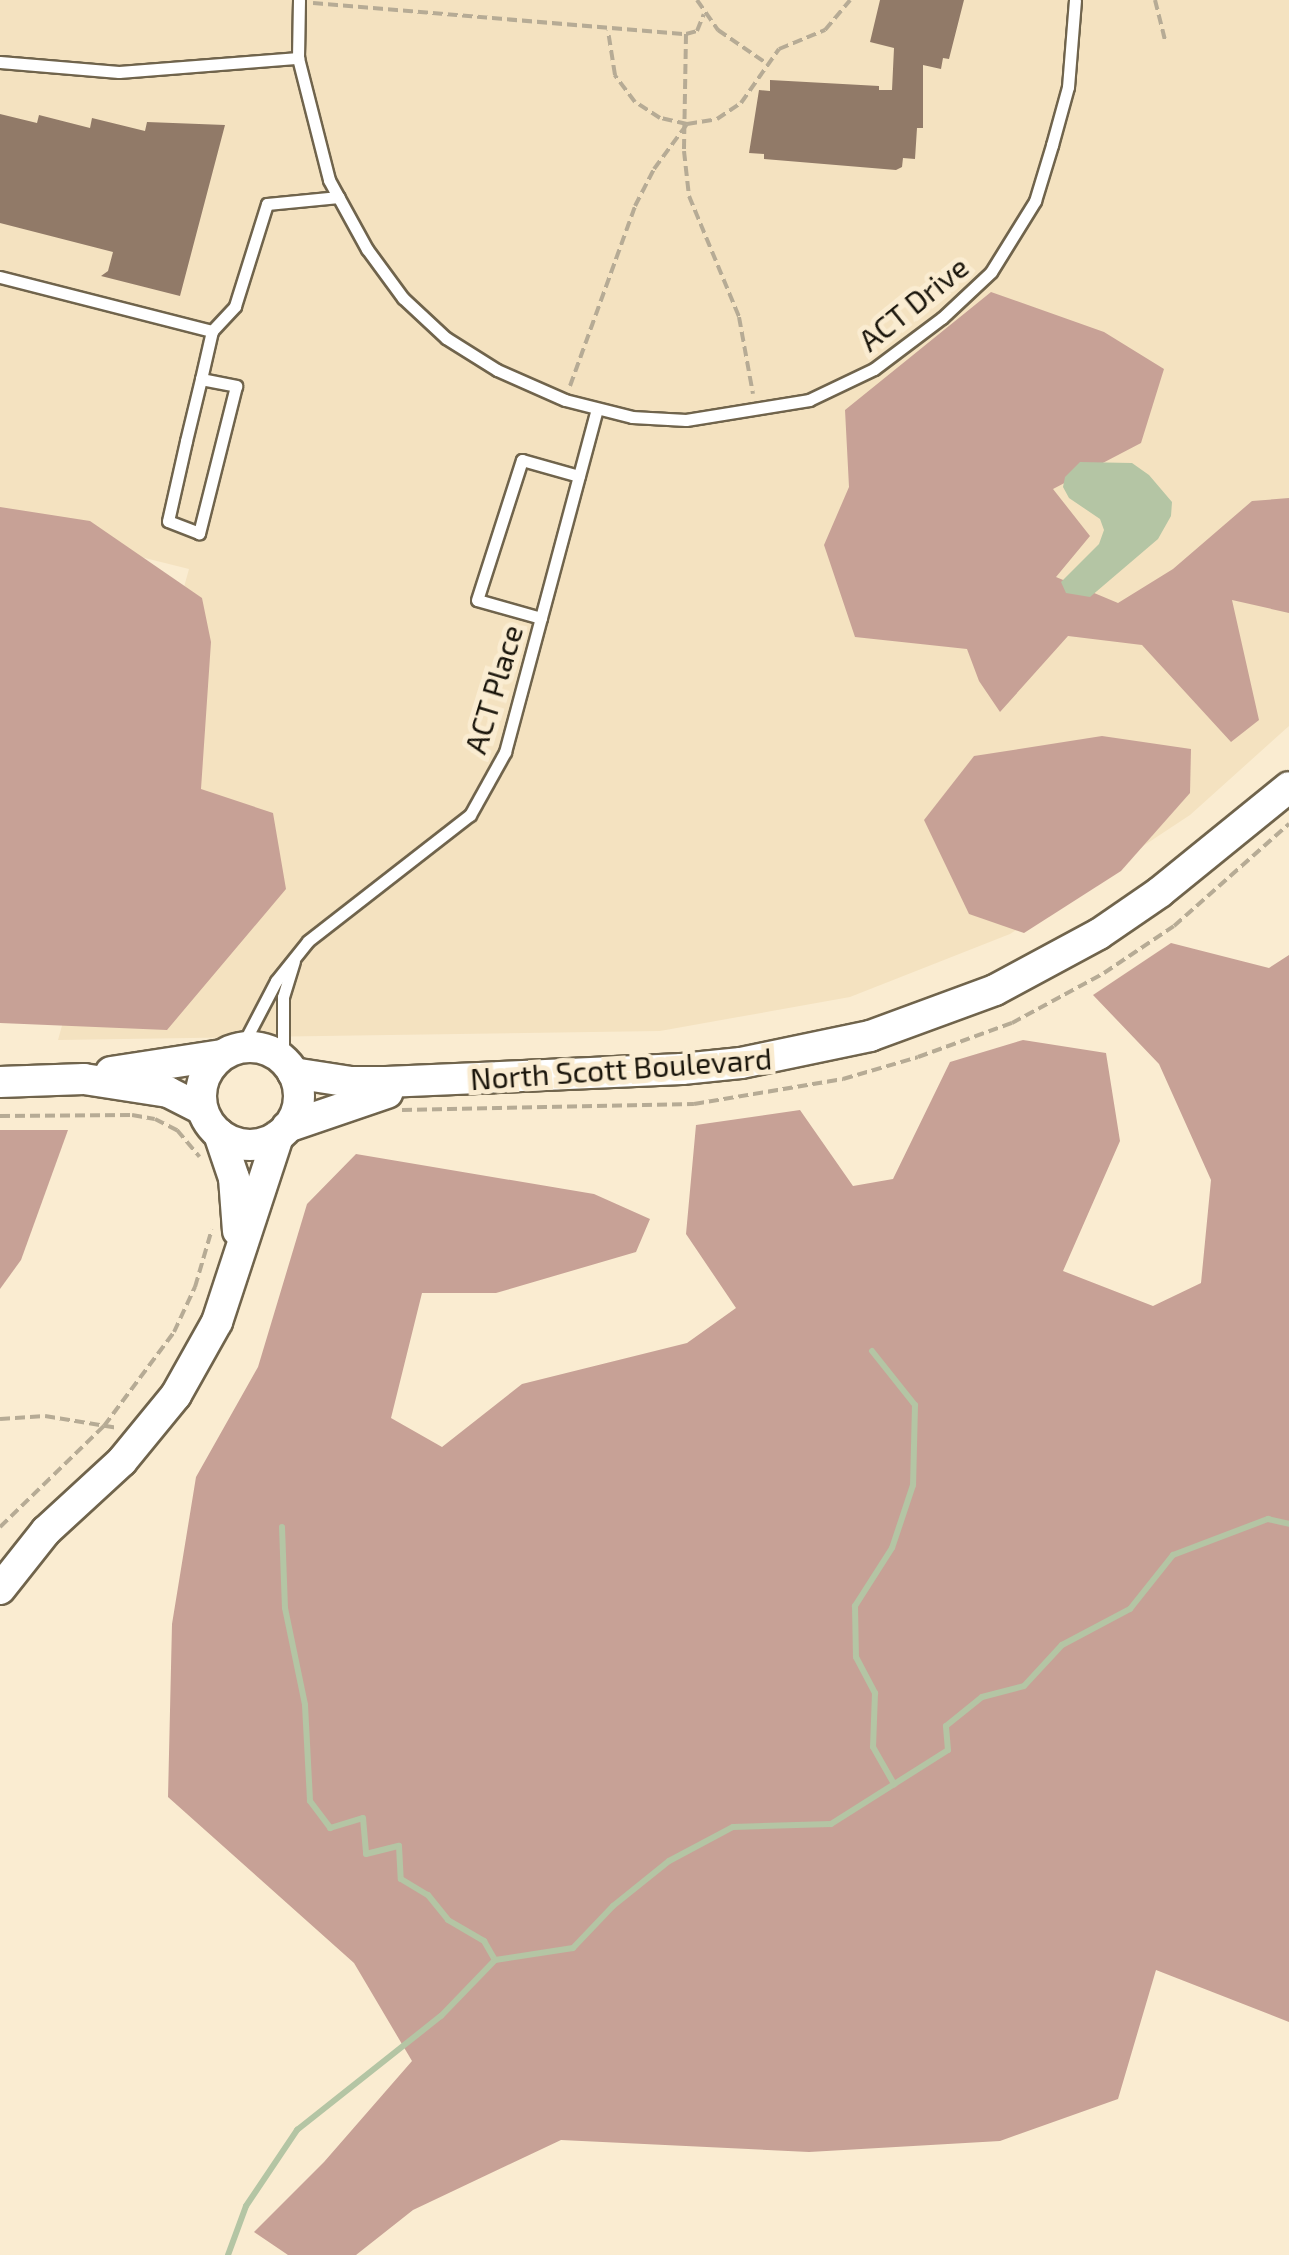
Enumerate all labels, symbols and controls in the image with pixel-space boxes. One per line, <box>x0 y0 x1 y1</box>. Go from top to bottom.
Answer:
street label: ACT Drive <box>851 248 975 358</box>
street label: ACT Place <box>456 620 530 758</box>
street label: North Scott Boulevard <box>469 1039 773 1097</box>

